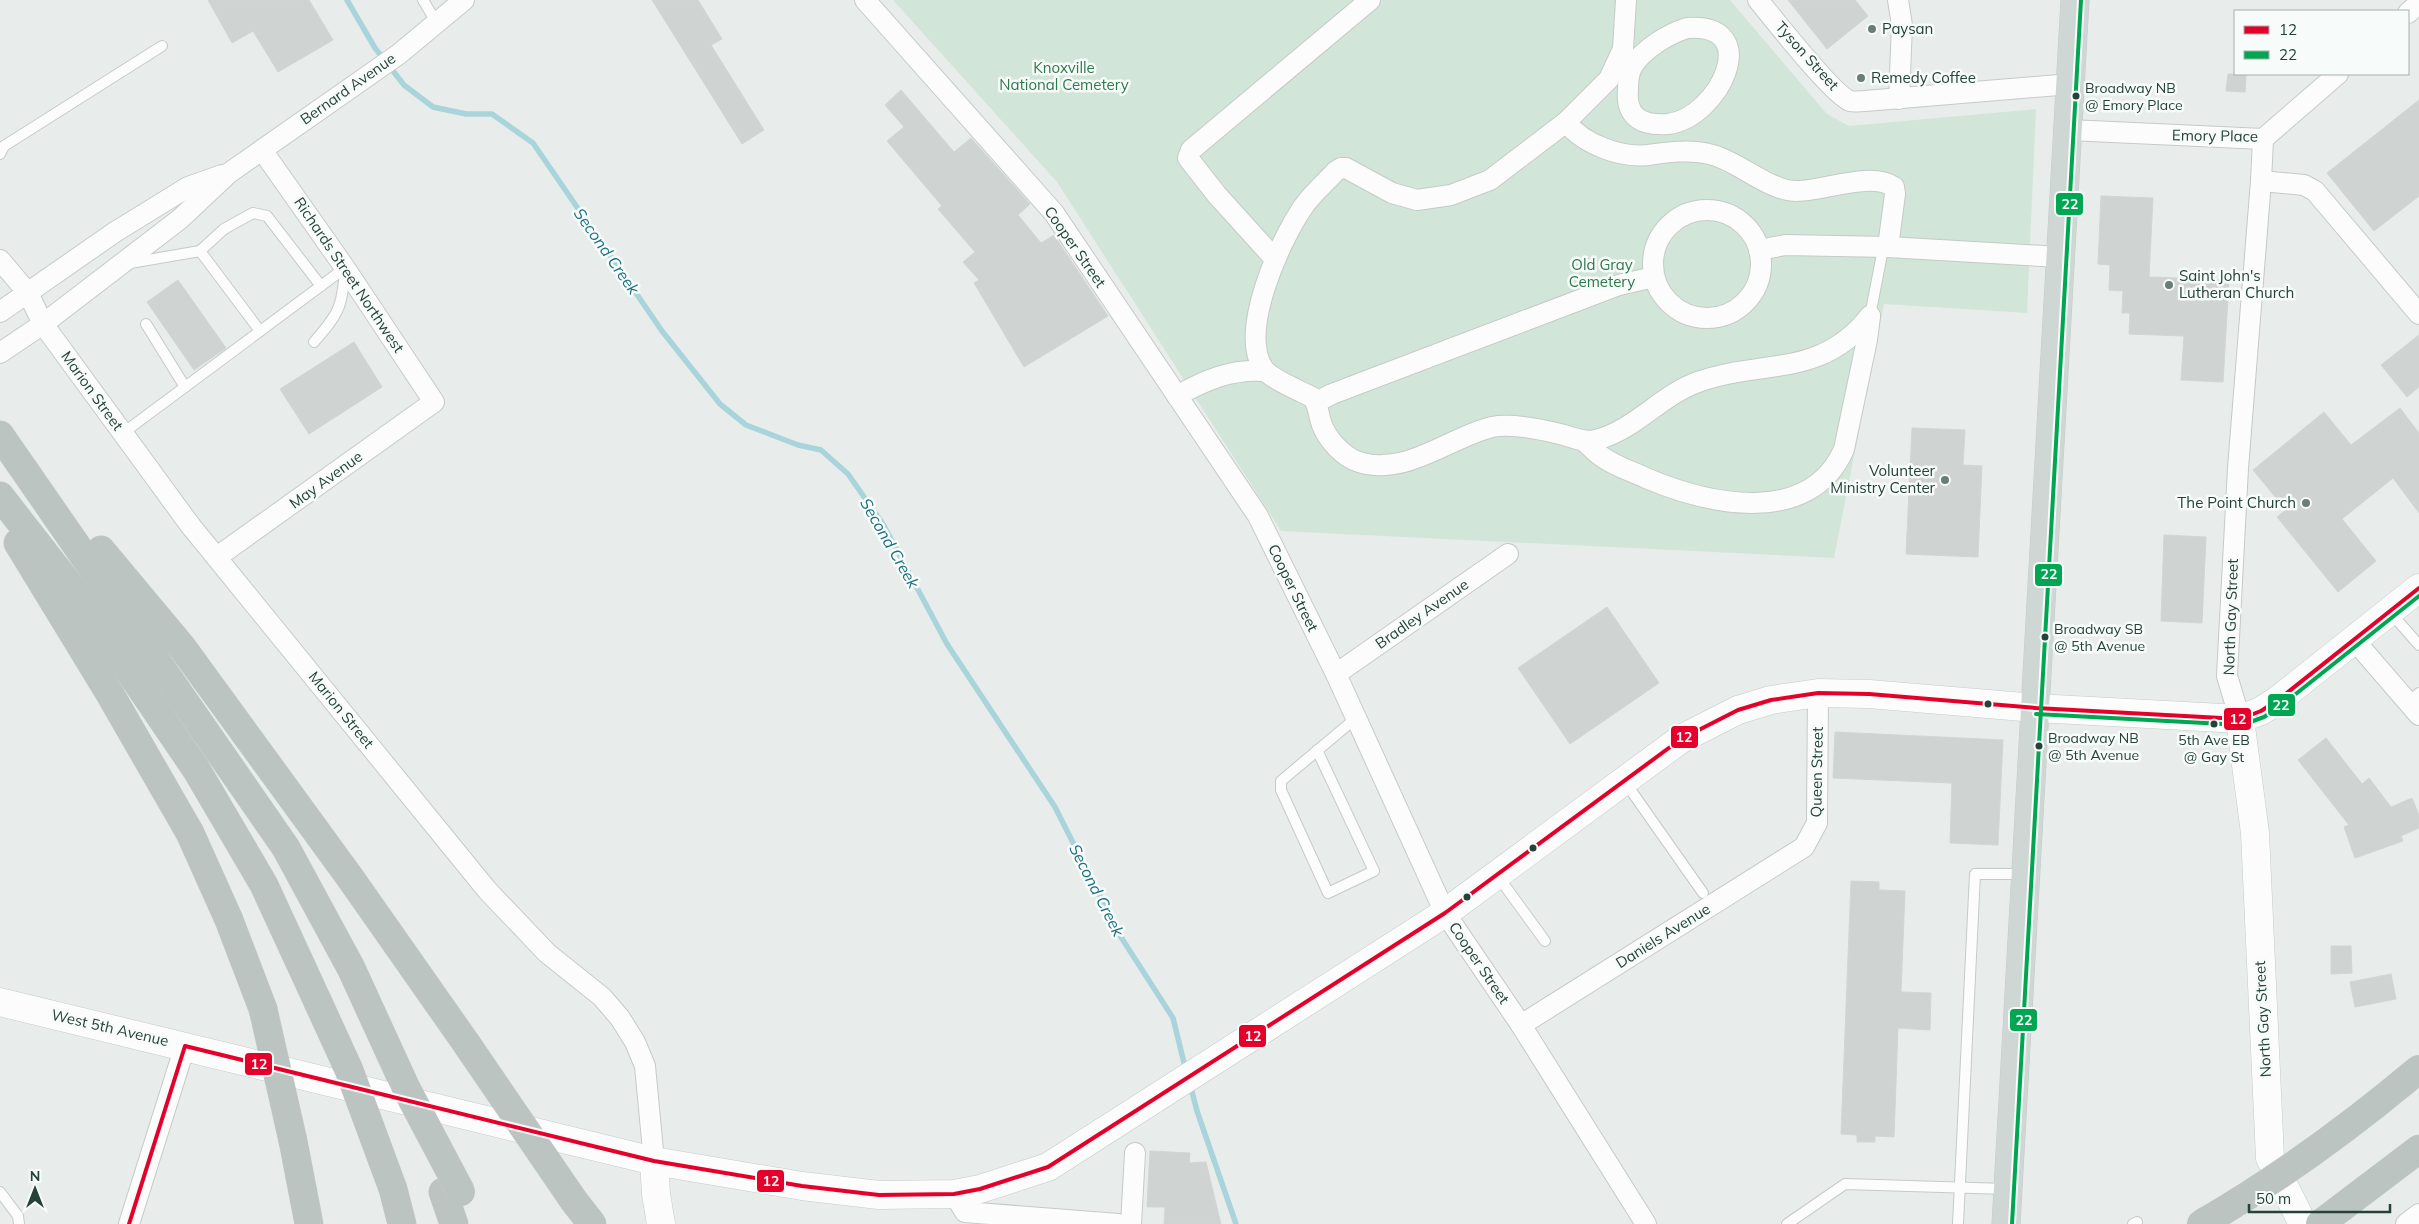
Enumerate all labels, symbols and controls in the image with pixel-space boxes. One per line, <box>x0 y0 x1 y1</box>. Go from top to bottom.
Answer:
legend <box>2234 10 2409 75</box>
street label: Tyson Street <box>1772 17 1843 94</box>
place label: Paysan <box>1882 19 1933 38</box>
text: 12 <box>2279 20 2297 39</box>
marker: Paysan <box>1866 23 1878 35</box>
text: 22 <box>2279 45 2297 64</box>
street label: Bernard Avenue <box>296 49 399 129</box>
park label: Knoxville National Cemetery <box>999 58 1129 94</box>
place label: Remedy Coffee <box>1871 68 1976 87</box>
marker: Remedy Coffee <box>1855 72 1867 84</box>
place label: Broadway NB @ Emory Place <box>2085 79 2183 114</box>
marker: Broadway NB @ Emory Place <box>2071 91 2081 101</box>
street label: Emory Place <box>2172 125 2258 146</box>
line badge: 22 <box>2055 192 2084 216</box>
street label: Richards Street Northwest <box>290 193 409 356</box>
text: 22 <box>2062 195 2078 213</box>
street label: Cooper Street <box>1040 202 1110 291</box>
water label: Second Creek <box>570 204 645 299</box>
park label: Old Gray Cemetery <box>1569 255 1635 291</box>
place label: Saint John's Lutheran Church <box>2179 266 2294 302</box>
marker: Saint John's Lutheran Church <box>2163 279 2175 291</box>
street label: Marion Street <box>57 347 128 434</box>
street label: May Avenue <box>285 447 366 513</box>
place label: Volunteer Ministry Center <box>1830 461 1936 497</box>
marker: Volunteer Ministry Center <box>1939 474 1951 486</box>
place label: The Point Church <box>2177 493 2296 512</box>
water label: Second Creek <box>856 494 924 592</box>
marker: The Point Church <box>2300 497 2312 509</box>
street label: Cooper Street <box>1264 541 1323 635</box>
street label: North Gay Street <box>2219 558 2242 676</box>
line badge: 22 <box>2034 563 2063 587</box>
text: 22 <box>2041 565 2057 583</box>
street label: Bradley Avenue <box>1371 574 1472 653</box>
place label: Broadway SB @ 5th Avenue <box>2054 620 2145 655</box>
marker: Broadway SB @ 5th Avenue <box>2040 632 2050 642</box>
street label: Marion Street <box>305 667 378 752</box>
line badge: 22 <box>2267 693 2296 717</box>
text: 22 <box>2273 696 2289 714</box>
unlabelled marker <box>1983 699 1993 709</box>
line badge: 12 <box>2223 707 2252 731</box>
text: 12 <box>2230 710 2246 728</box>
marker: 5th Ave EB @ Gay St <box>2209 719 2219 729</box>
line badge: 12 <box>1670 725 1699 749</box>
street label: Queen Street <box>1806 726 1827 818</box>
text: 12 <box>1676 728 1692 746</box>
place label: Broadway NB @ 5th Avenue <box>2048 729 2139 764</box>
place label: 5th Ave EB @ Gay St <box>2178 731 2250 766</box>
marker: Broadway NB @ 5th Avenue <box>2034 741 2044 751</box>
water label: Second Creek <box>1065 840 1129 940</box>
unlabelled marker <box>1528 843 1538 853</box>
unlabelled marker <box>1462 892 1472 902</box>
street label: Daniels Avenue <box>1612 899 1714 972</box>
street label: Cooper Street <box>1445 918 1514 1007</box>
street label: North Gay Street <box>2250 960 2275 1078</box>
street label: West 5th Avenue <box>50 1005 171 1050</box>
line badge: 22 <box>2009 1008 2038 1032</box>
text: 22 <box>2016 1011 2032 1029</box>
line badge: 12 <box>1238 1024 1267 1048</box>
text: 12 <box>1245 1027 1261 1045</box>
line badge: 12 <box>244 1052 273 1076</box>
text: 12 <box>251 1055 267 1073</box>
north arrow <box>10 1164 60 1214</box>
text: N <box>30 1167 40 1185</box>
line badge: 12 <box>756 1169 785 1193</box>
text: 12 <box>763 1172 779 1190</box>
scale bar <box>2249 1182 2390 1214</box>
text: 50 m <box>2256 1189 2291 1208</box>

